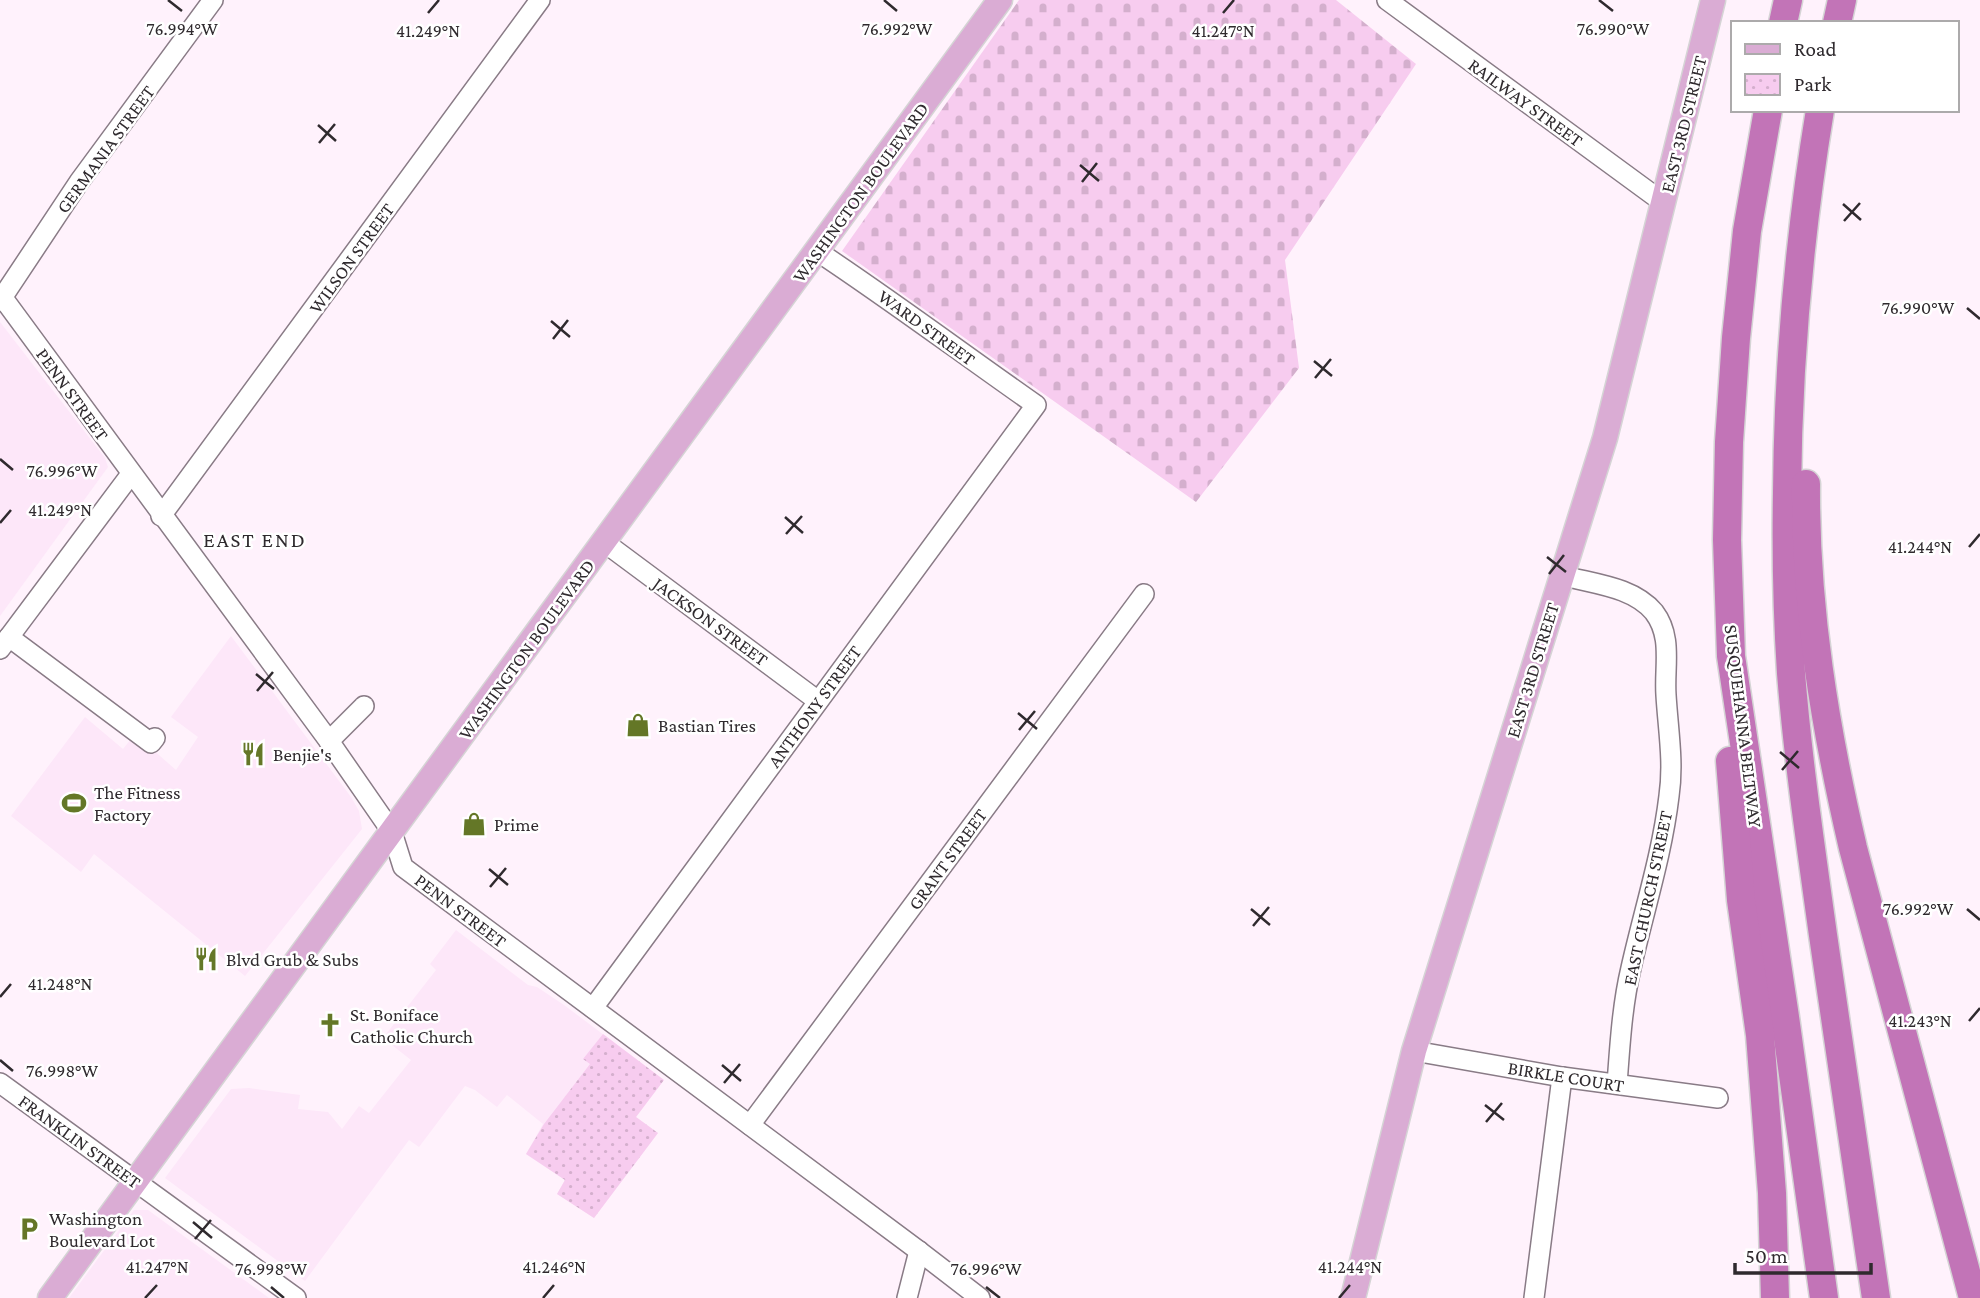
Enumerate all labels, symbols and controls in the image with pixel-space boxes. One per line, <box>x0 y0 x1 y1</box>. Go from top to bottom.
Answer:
text: 76.994°W <box>146 19 218 39</box>
text: 76.992°W <box>862 19 933 39</box>
text: 76.990°W <box>1577 19 1650 39</box>
text: 41.249°N <box>396 21 460 41</box>
text: 41.247°N <box>1191 21 1255 41</box>
legend <box>1731 21 1959 112</box>
text: Road <box>1794 37 1837 61</box>
street label: EAST 3RD STREET <box>1656 53 1711 195</box>
street label: RAILWAY STREET <box>1464 54 1587 151</box>
text: Park <box>1794 72 1831 96</box>
street label: GERMANIA STREET <box>52 81 159 217</box>
street label: WASHINGTON BOULEVARD <box>788 98 933 286</box>
street label: WILSON STREET <box>304 199 399 317</box>
street label: WARD STREET <box>874 285 980 370</box>
text: 76.990°W <box>1882 298 1955 318</box>
street label: PENN STREET <box>32 344 114 445</box>
text: 76.996°W <box>27 461 98 481</box>
text: 41.249°N <box>28 500 92 520</box>
district label: EAST END <box>203 528 307 552</box>
text: 41.244°N <box>1888 537 1952 557</box>
street label: WASHINGTON BOULEVARD <box>454 555 599 743</box>
street label: JACKSON STREET <box>648 572 773 670</box>
street label: EAST 3RD STREET <box>1502 599 1563 740</box>
street label: SUSQUEHANNA BELTWAY <box>1721 623 1766 830</box>
street label: ANTHONY STREET <box>763 641 866 771</box>
shop icon: Bastian Tires <box>624 711 652 739</box>
place label: Bastian Tires <box>658 715 756 736</box>
restaurant icon: Benjie's <box>239 740 267 768</box>
place label: Benjie's <box>273 744 332 766</box>
place label: The Fitness Factory <box>94 782 180 825</box>
sports icon: The Fitness Factory <box>60 789 88 817</box>
street label: GRANT STREET <box>904 804 992 914</box>
street label: EAST CHURCH STREET <box>1619 808 1676 987</box>
shop icon: Prime <box>460 810 488 838</box>
place label: Prime <box>494 814 539 835</box>
street label: PENN STREET <box>411 869 511 952</box>
text: 76.992°W <box>1883 899 1954 919</box>
restaurant icon: Blvd Grub & Subs <box>192 945 220 973</box>
place label: Blvd Grub & Subs <box>226 949 359 970</box>
text: 41.248°N <box>28 974 93 994</box>
place label: St. Boniface Catholic Church <box>350 1004 473 1047</box>
church icon: St. Boniface Catholic Church <box>316 1011 344 1039</box>
text: 41.243°N <box>1888 1011 1952 1031</box>
street label: BIRKLE COURT <box>1506 1057 1626 1096</box>
text: 76.998°W <box>26 1061 98 1081</box>
street label: FRANKLIN STREET <box>15 1090 145 1193</box>
place label: Washington Boulevard Lot <box>49 1208 155 1251</box>
parking icon: Washington Boulevard Lot <box>15 1215 43 1243</box>
scale bar <box>1735 1232 1871 1276</box>
text: 50 m <box>1745 1244 1788 1268</box>
text: 41.247°N <box>125 1257 189 1277</box>
text: 41.246°N <box>522 1257 586 1277</box>
text: 41.244°N <box>1318 1257 1382 1277</box>
text: 76.998°W <box>235 1259 307 1279</box>
text: 76.996°W <box>951 1259 1022 1279</box>

